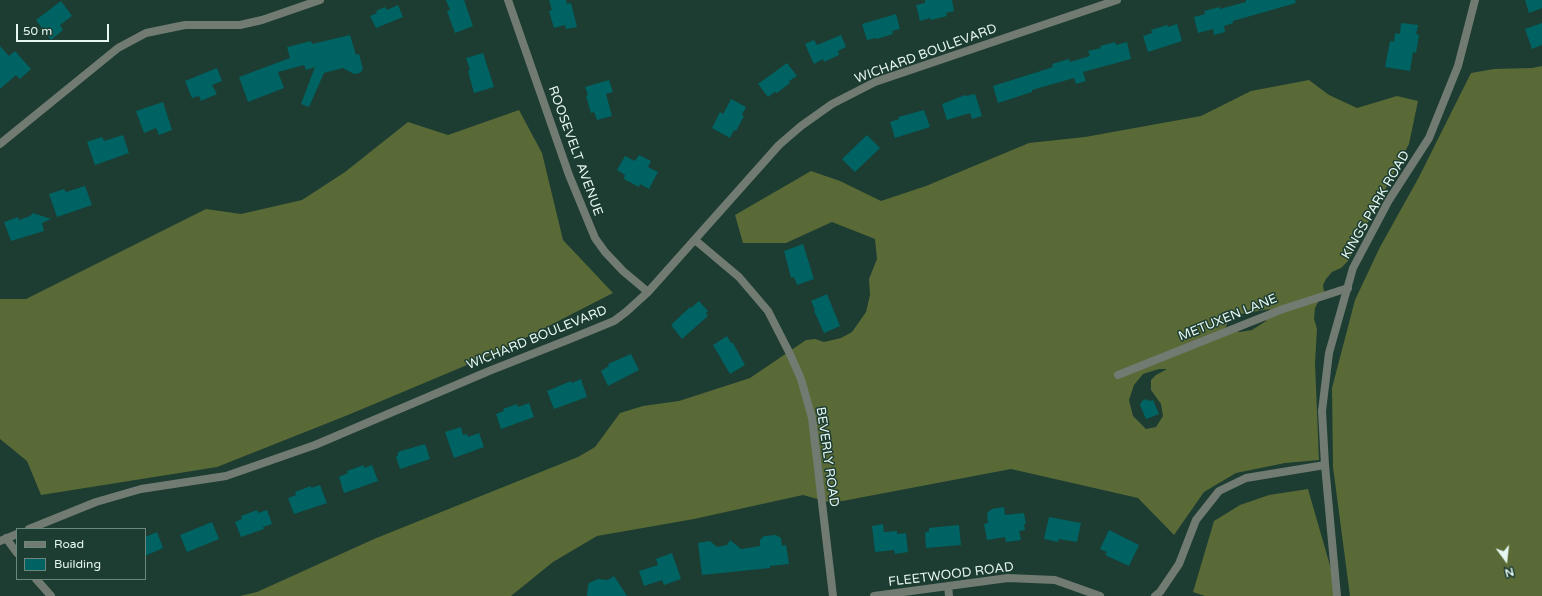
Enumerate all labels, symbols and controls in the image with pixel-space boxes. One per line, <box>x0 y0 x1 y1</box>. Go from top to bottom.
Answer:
scale bar <box>18 16 111 42</box>
street label: WICHARD BOULEVARD <box>853 21 999 87</box>
text: 50 m <box>23 24 52 38</box>
street label: ROOSEVELT AVENUE <box>544 84 606 218</box>
street label: KINGS PARK ROAD <box>1339 148 1413 262</box>
street label: METUXEN LANE <box>1176 291 1280 345</box>
street label: WICHARD BOULEVARD <box>464 303 610 373</box>
street label: BEVERLY ROAD <box>812 406 842 508</box>
legend <box>16 528 146 580</box>
text: Road <box>54 537 84 551</box>
north arrow <box>1486 540 1526 580</box>
text: Building <box>54 557 101 571</box>
street label: FLEETWOOD ROAD <box>887 560 1015 590</box>
text: N <box>1503 565 1515 579</box>

